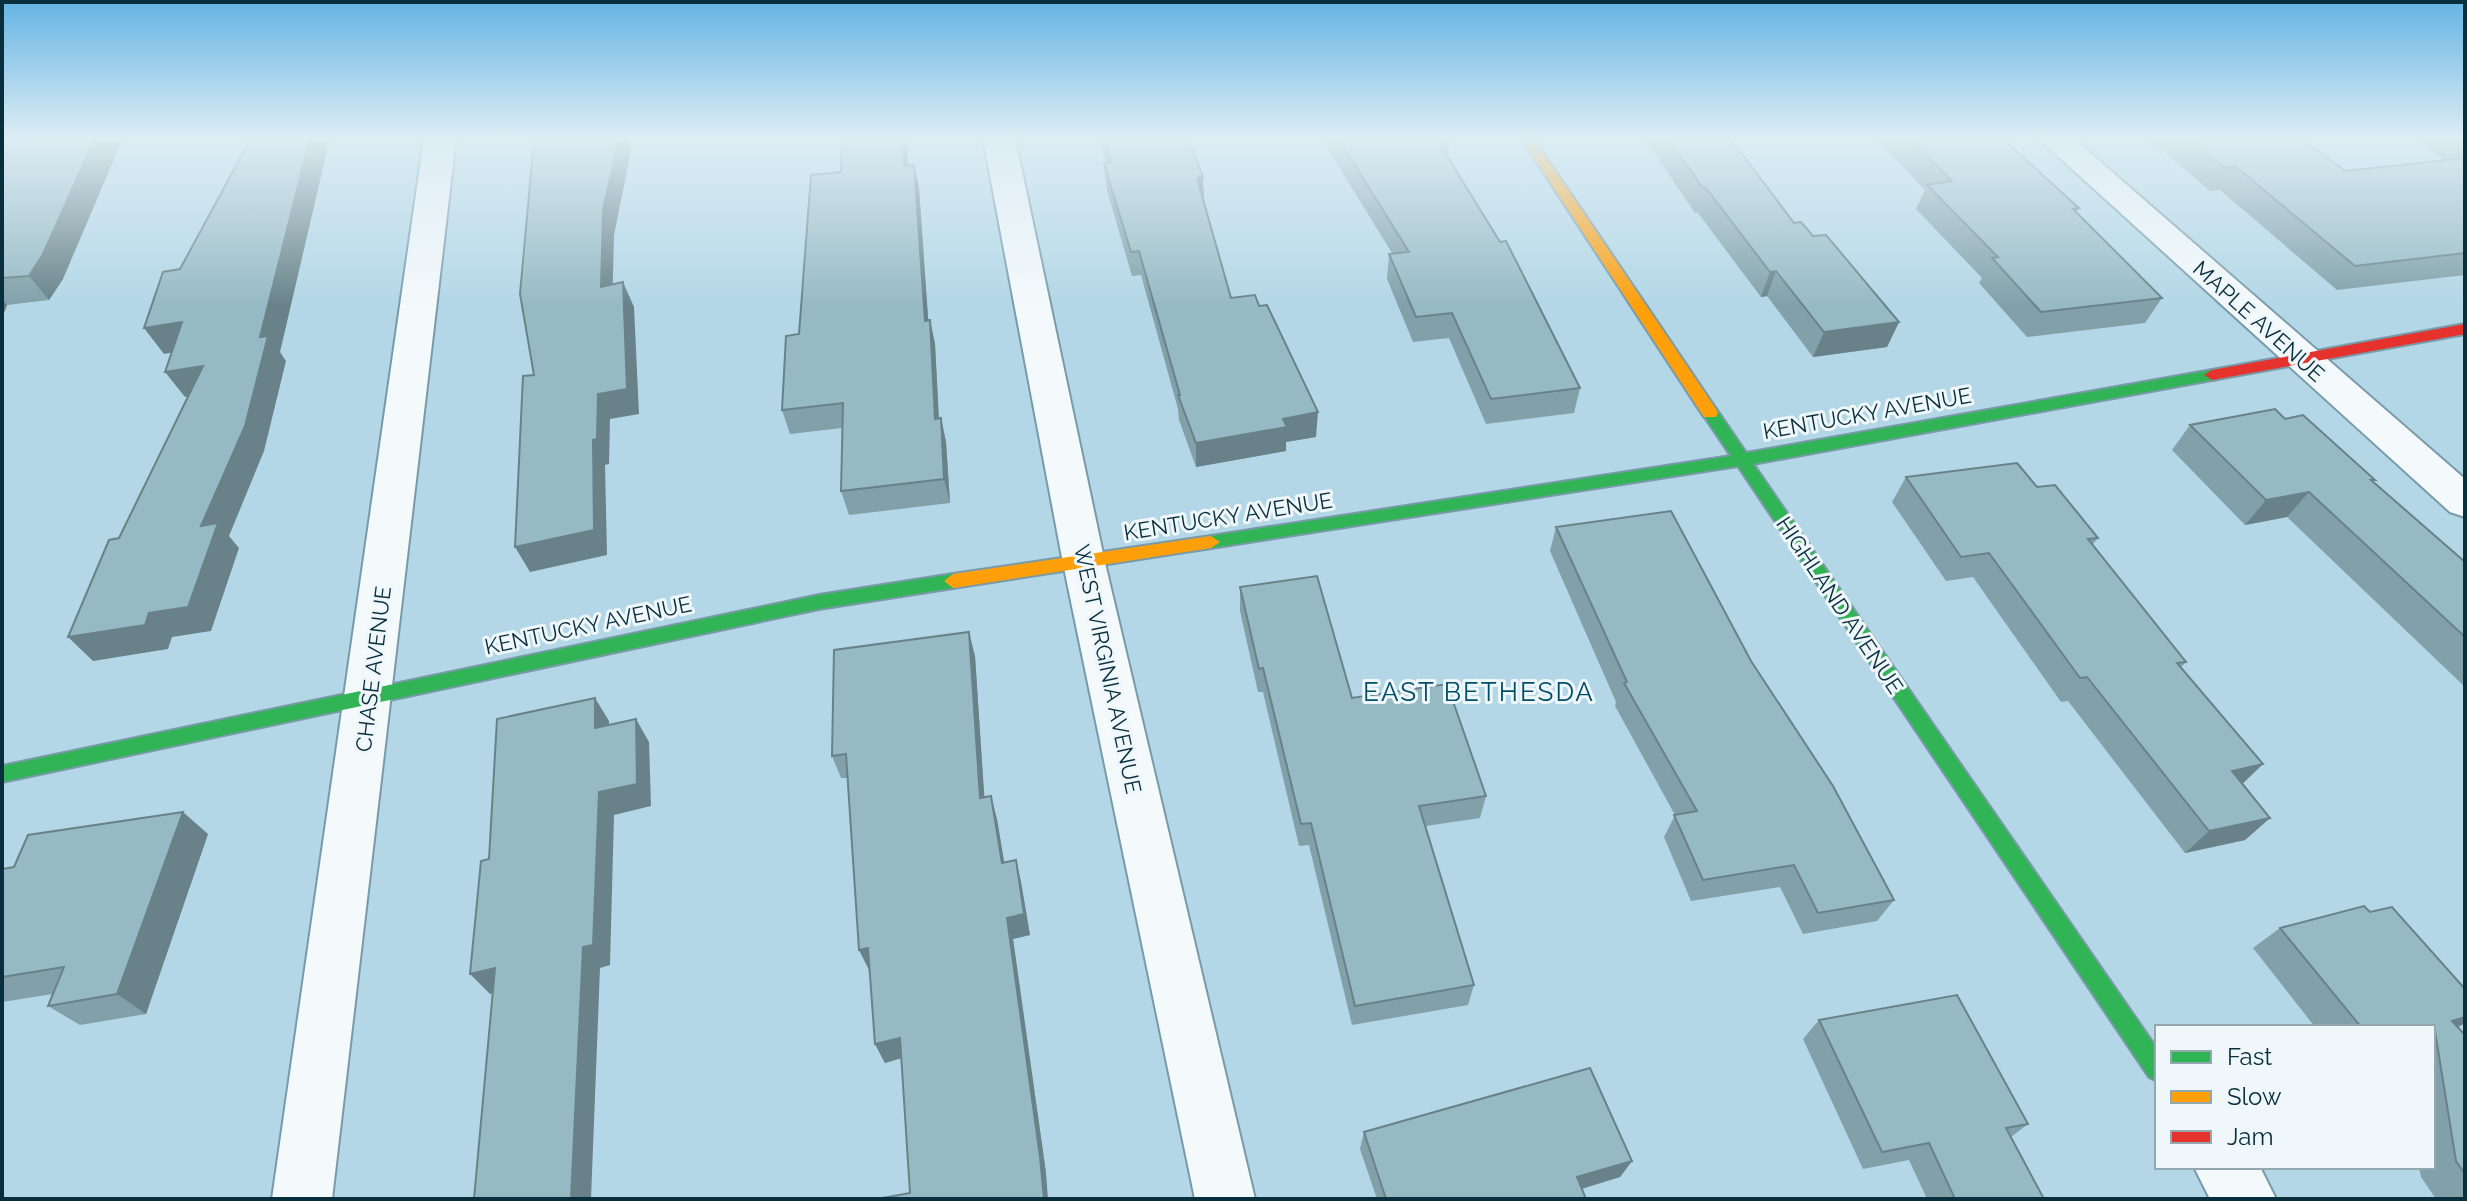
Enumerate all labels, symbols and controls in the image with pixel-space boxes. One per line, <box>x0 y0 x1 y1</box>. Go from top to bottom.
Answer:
street label: MAPLE AVENUE <box>2188 255 2330 387</box>
street label: KENTUCKY AVENUE <box>1761 382 1973 444</box>
street label: KENTUCKY AVENUE <box>1122 487 1334 545</box>
street label: HIGHLAND AVENUE <box>1771 512 1909 698</box>
street label: WEST VIRGINIA AVENUE <box>1069 542 1147 796</box>
street label: CHASE AVENUE <box>350 585 396 753</box>
street label: KENTUCKY AVENUE <box>482 590 694 660</box>
district label: EAST BETHESDA <box>1363 677 1595 707</box>
legend <box>2155 1025 2435 1169</box>
text: Fast <box>2227 1042 2272 1071</box>
text: Slow <box>2227 1082 2282 1111</box>
text: Jam <box>2227 1122 2273 1151</box>

